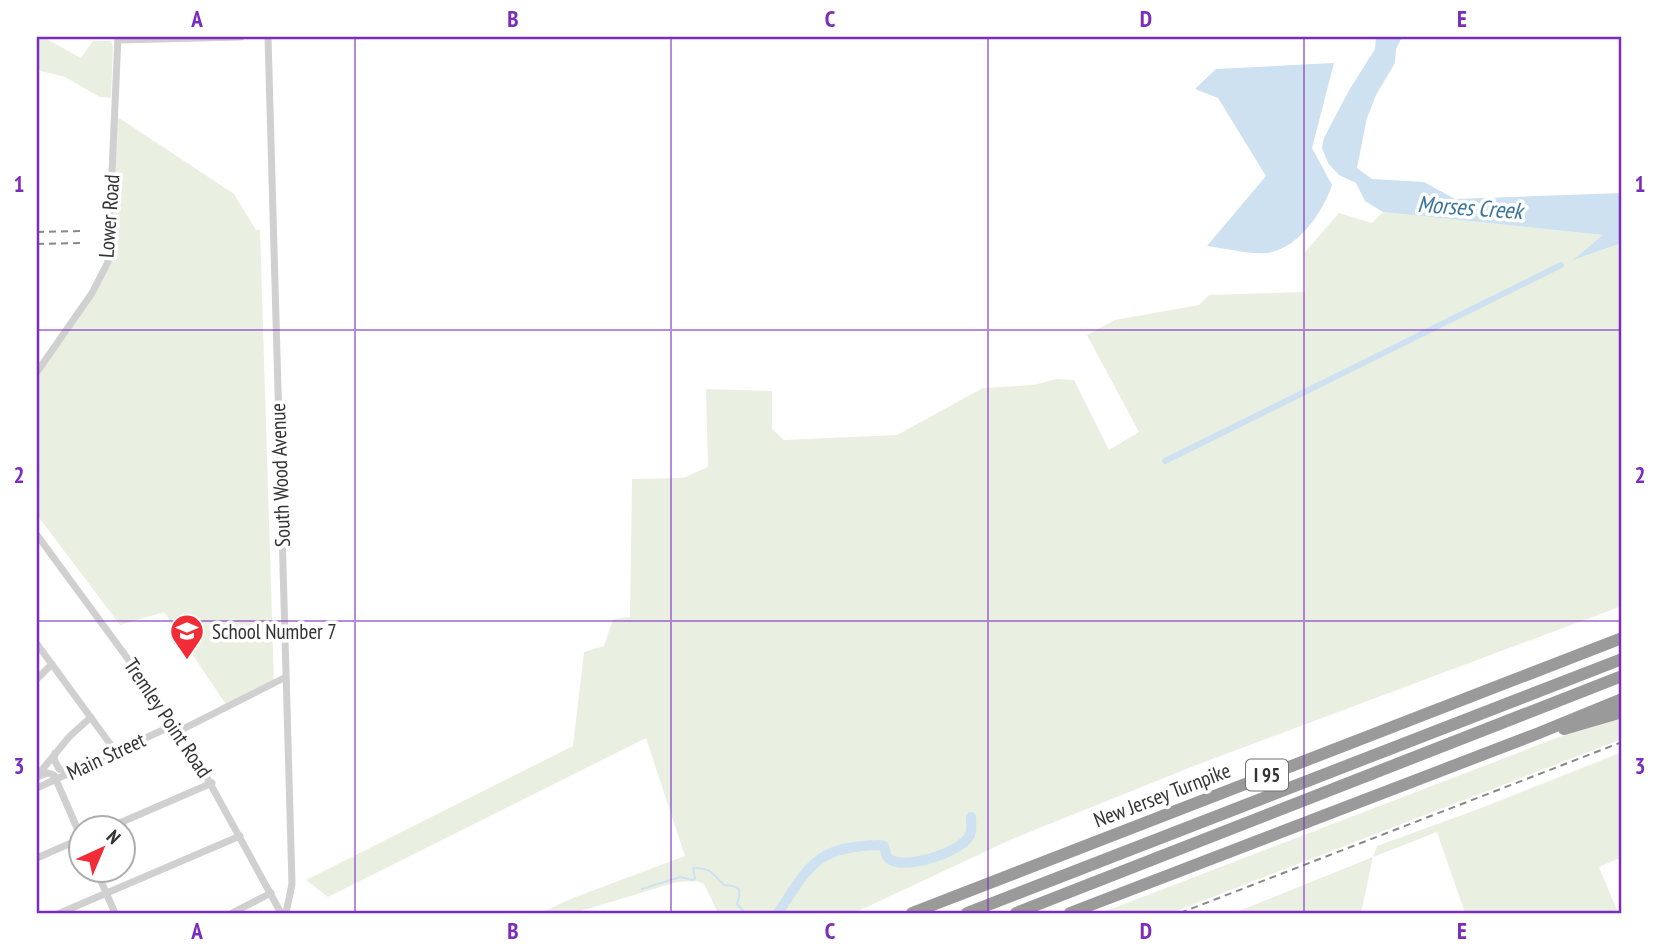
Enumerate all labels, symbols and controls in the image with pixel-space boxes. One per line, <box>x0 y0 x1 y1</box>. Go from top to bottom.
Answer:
text: A <box>190 4 203 33</box>
text: B <box>507 4 519 33</box>
text: C <box>825 4 836 33</box>
text: D <box>1140 4 1152 33</box>
text: E <box>1457 4 1467 33</box>
text: 1 <box>14 169 25 198</box>
text: 1 <box>1635 169 1646 198</box>
street label: Lower Road <box>93 173 125 259</box>
water label: Morses Creek <box>1417 189 1526 225</box>
street label: South Wood Avenue <box>264 403 296 547</box>
text: 2 <box>14 460 25 489</box>
text: 2 <box>1635 460 1646 489</box>
school or university icon: School Number 7 <box>168 612 206 661</box>
place label: School Number 7 <box>212 618 337 645</box>
street label: Tremley Point Road <box>118 653 218 783</box>
street label: Main Street <box>62 726 150 786</box>
text: 3 <box>14 751 25 780</box>
text: 3 <box>1635 751 1646 780</box>
street label: New Jersey Turnpike <box>1090 757 1234 833</box>
road number: I 95 <box>1246 760 1288 790</box>
north arrow <box>66 814 136 884</box>
text: N <box>102 825 126 849</box>
text: A <box>190 916 203 945</box>
text: B <box>507 916 519 945</box>
text: C <box>825 916 836 945</box>
text: D <box>1140 916 1152 945</box>
text: E <box>1457 916 1467 945</box>

